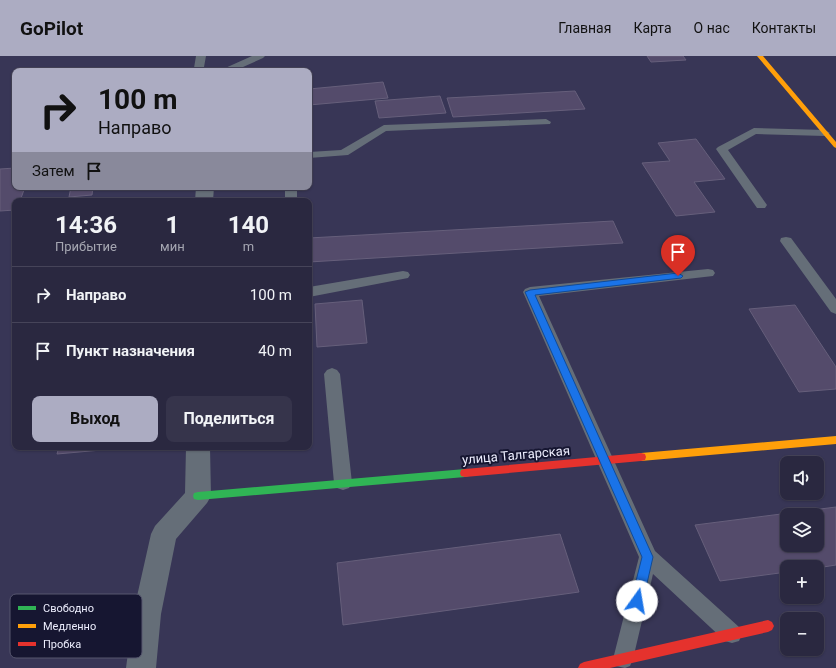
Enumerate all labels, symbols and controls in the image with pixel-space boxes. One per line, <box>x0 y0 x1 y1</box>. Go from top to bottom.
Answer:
text: GoPilot <box>20 17 83 40</box>
text: Главная <box>558 20 611 36</box>
text: Карта <box>633 20 672 36</box>
text: О нас <box>694 20 730 36</box>
text: Контакты <box>752 20 816 36</box>
text: 100 m <box>98 83 177 116</box>
icon: right <box>32 84 84 136</box>
text: Направо <box>98 117 171 138</box>
icon: arrive <box>83 160 105 182</box>
text: Затем <box>32 162 75 180</box>
text: 14:36 <box>55 211 117 239</box>
text: 1 <box>165 211 179 239</box>
text: 140 <box>228 211 269 239</box>
pin <box>661 235 695 276</box>
text: Прибытие <box>55 239 117 254</box>
text: мин <box>160 239 185 254</box>
text: m <box>243 239 254 254</box>
icon: arrive <box>667 241 689 263</box>
icon: right <box>32 284 54 306</box>
text: Направо <box>66 286 127 304</box>
text: 100 m <box>250 286 292 304</box>
icon: arrive <box>32 340 54 362</box>
text: Пункт назначения <box>66 342 195 360</box>
text: 40 m <box>258 342 292 360</box>
button: Выход <box>32 396 158 442</box>
button: Поделиться <box>166 396 292 442</box>
street label: улица Талгарская <box>461 443 571 467</box>
map controls <box>780 456 824 656</box>
button: sound <box>780 456 824 500</box>
button: layers <box>780 508 824 552</box>
button: + <box>780 560 824 604</box>
position arrow <box>616 580 658 622</box>
legend <box>10 594 142 658</box>
text: Свободно <box>43 602 94 615</box>
button: − <box>780 612 824 656</box>
text: Медленно <box>43 620 96 633</box>
text: Пробка <box>43 638 81 651</box>

